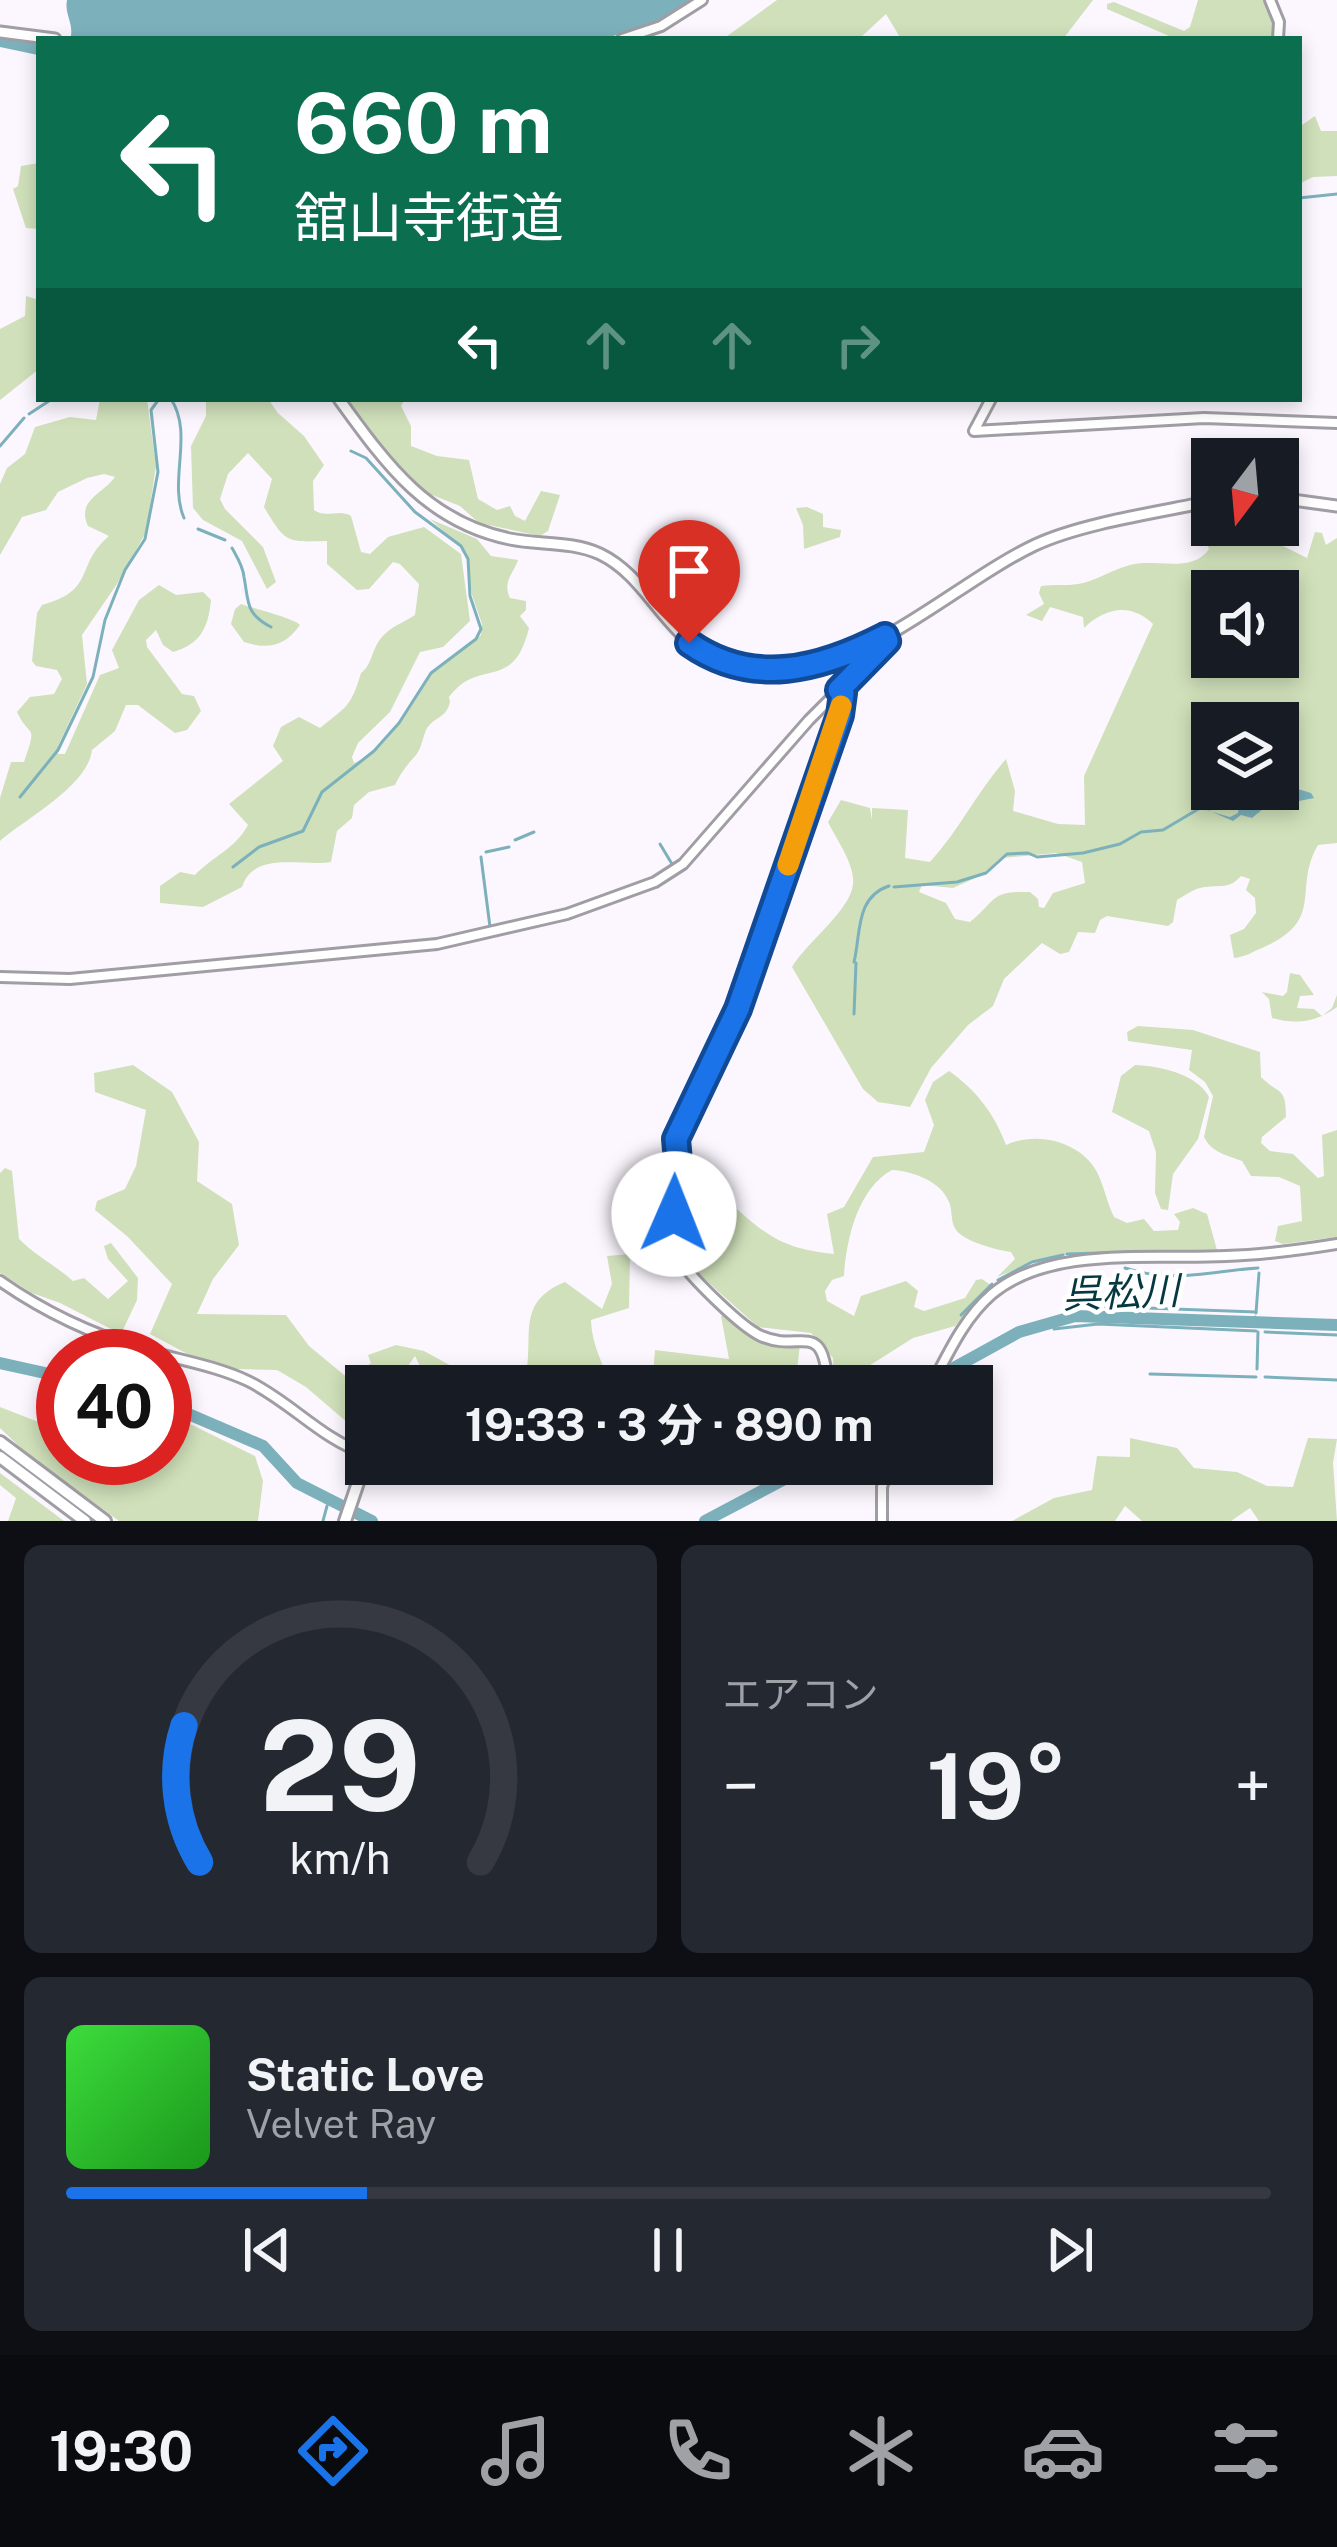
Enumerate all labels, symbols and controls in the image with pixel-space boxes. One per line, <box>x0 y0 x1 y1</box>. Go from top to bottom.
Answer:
text: 660 m <box>294 73 553 172</box>
icon: left <box>96 84 252 240</box>
text: 舘山寺街道 <box>294 186 564 249</box>
icon: left <box>447 312 513 378</box>
icon: ahead <box>573 312 639 378</box>
icon: ahead <box>699 312 765 378</box>
icon: right <box>825 312 891 378</box>
north arrow <box>1191 438 1299 546</box>
map controls <box>1191 438 1299 810</box>
pin <box>638 520 740 643</box>
icon: arrive <box>656 538 722 604</box>
button: sound <box>1191 570 1299 678</box>
button: layers <box>1191 702 1299 810</box>
position arrow <box>611 1151 737 1277</box>
water label: 呉松川 <box>1062 1267 1184 1317</box>
speed limit sign: 40 <box>36 1329 192 1485</box>
text: 19:33 · 3 分 · 890 m <box>465 1398 873 1451</box>
text: エアコン <box>723 1671 879 1717</box>
text: 29 <box>259 1692 421 1839</box>
text: 19° <box>927 1733 1067 1839</box>
text: − <box>723 1747 759 1825</box>
text: + <box>1234 1747 1271 1825</box>
text: km/h <box>290 1833 391 1884</box>
text: Static Love <box>246 2048 485 2101</box>
text: Velvet Ray <box>246 2101 436 2147</box>
icon: previous <box>234 2217 300 2283</box>
icon: pause <box>635 2217 701 2283</box>
icon: next <box>1037 2217 1103 2283</box>
icon: directions <box>291 2409 375 2493</box>
icon: music <box>474 2409 558 2493</box>
icon: phone <box>656 2409 740 2493</box>
icon: climate <box>839 2409 923 2493</box>
icon: car <box>1021 2409 1105 2493</box>
icon: filters <box>1204 2409 1288 2493</box>
text: 19:30 <box>49 2420 193 2483</box>

